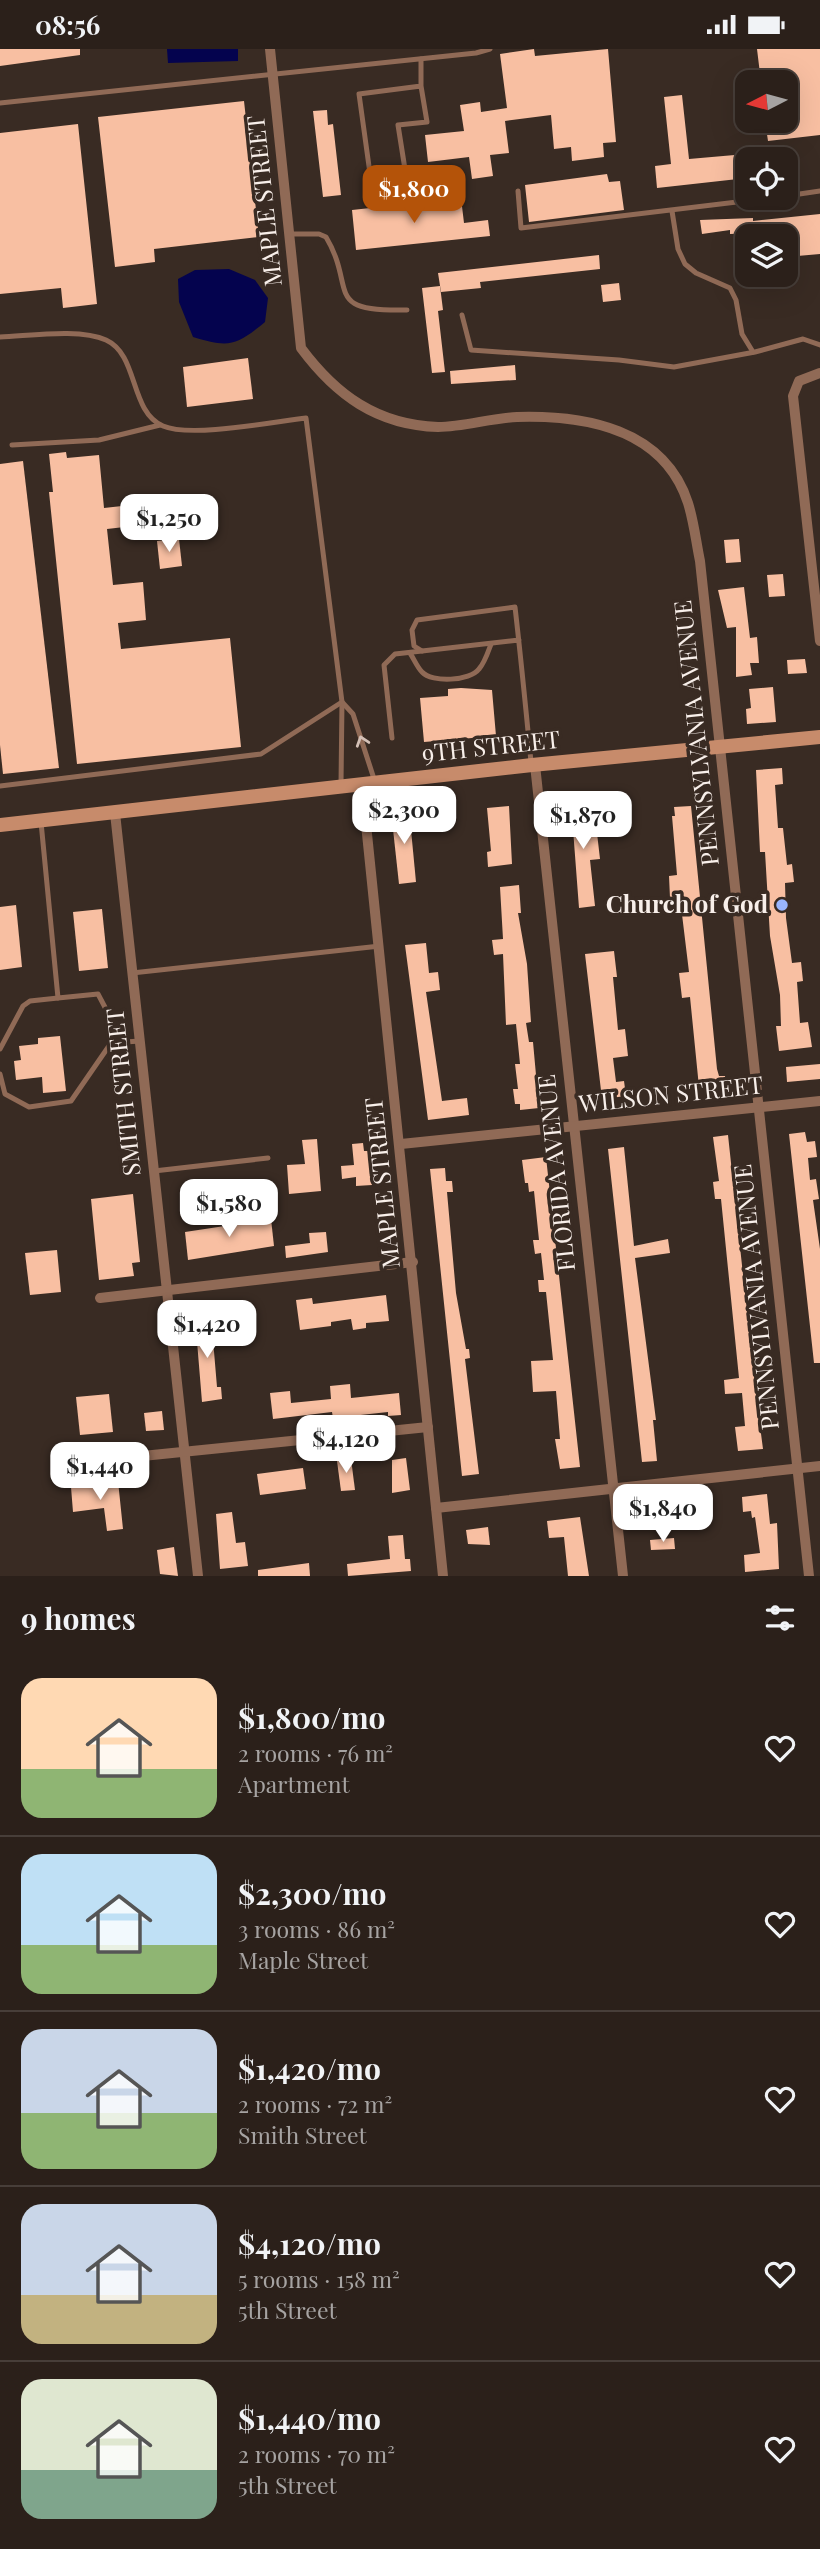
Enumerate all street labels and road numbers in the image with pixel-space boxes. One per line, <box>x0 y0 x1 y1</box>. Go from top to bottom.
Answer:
street label: MAPLE STREET <box>238 114 288 288</box>
street label: PENNSYLVANIA AVENUE <box>665 599 725 868</box>
street label: 9TH STREET <box>420 722 562 768</box>
street label: SMITH STREET <box>97 1007 147 1178</box>
street label: WILSON STREET <box>576 1067 765 1119</box>
street label: FLORIDA AVENUE <box>529 1073 581 1273</box>
street label: MAPLE STREET <box>356 1096 406 1270</box>
street label: PENNSYLVANIA AVENUE <box>725 1163 785 1432</box>

